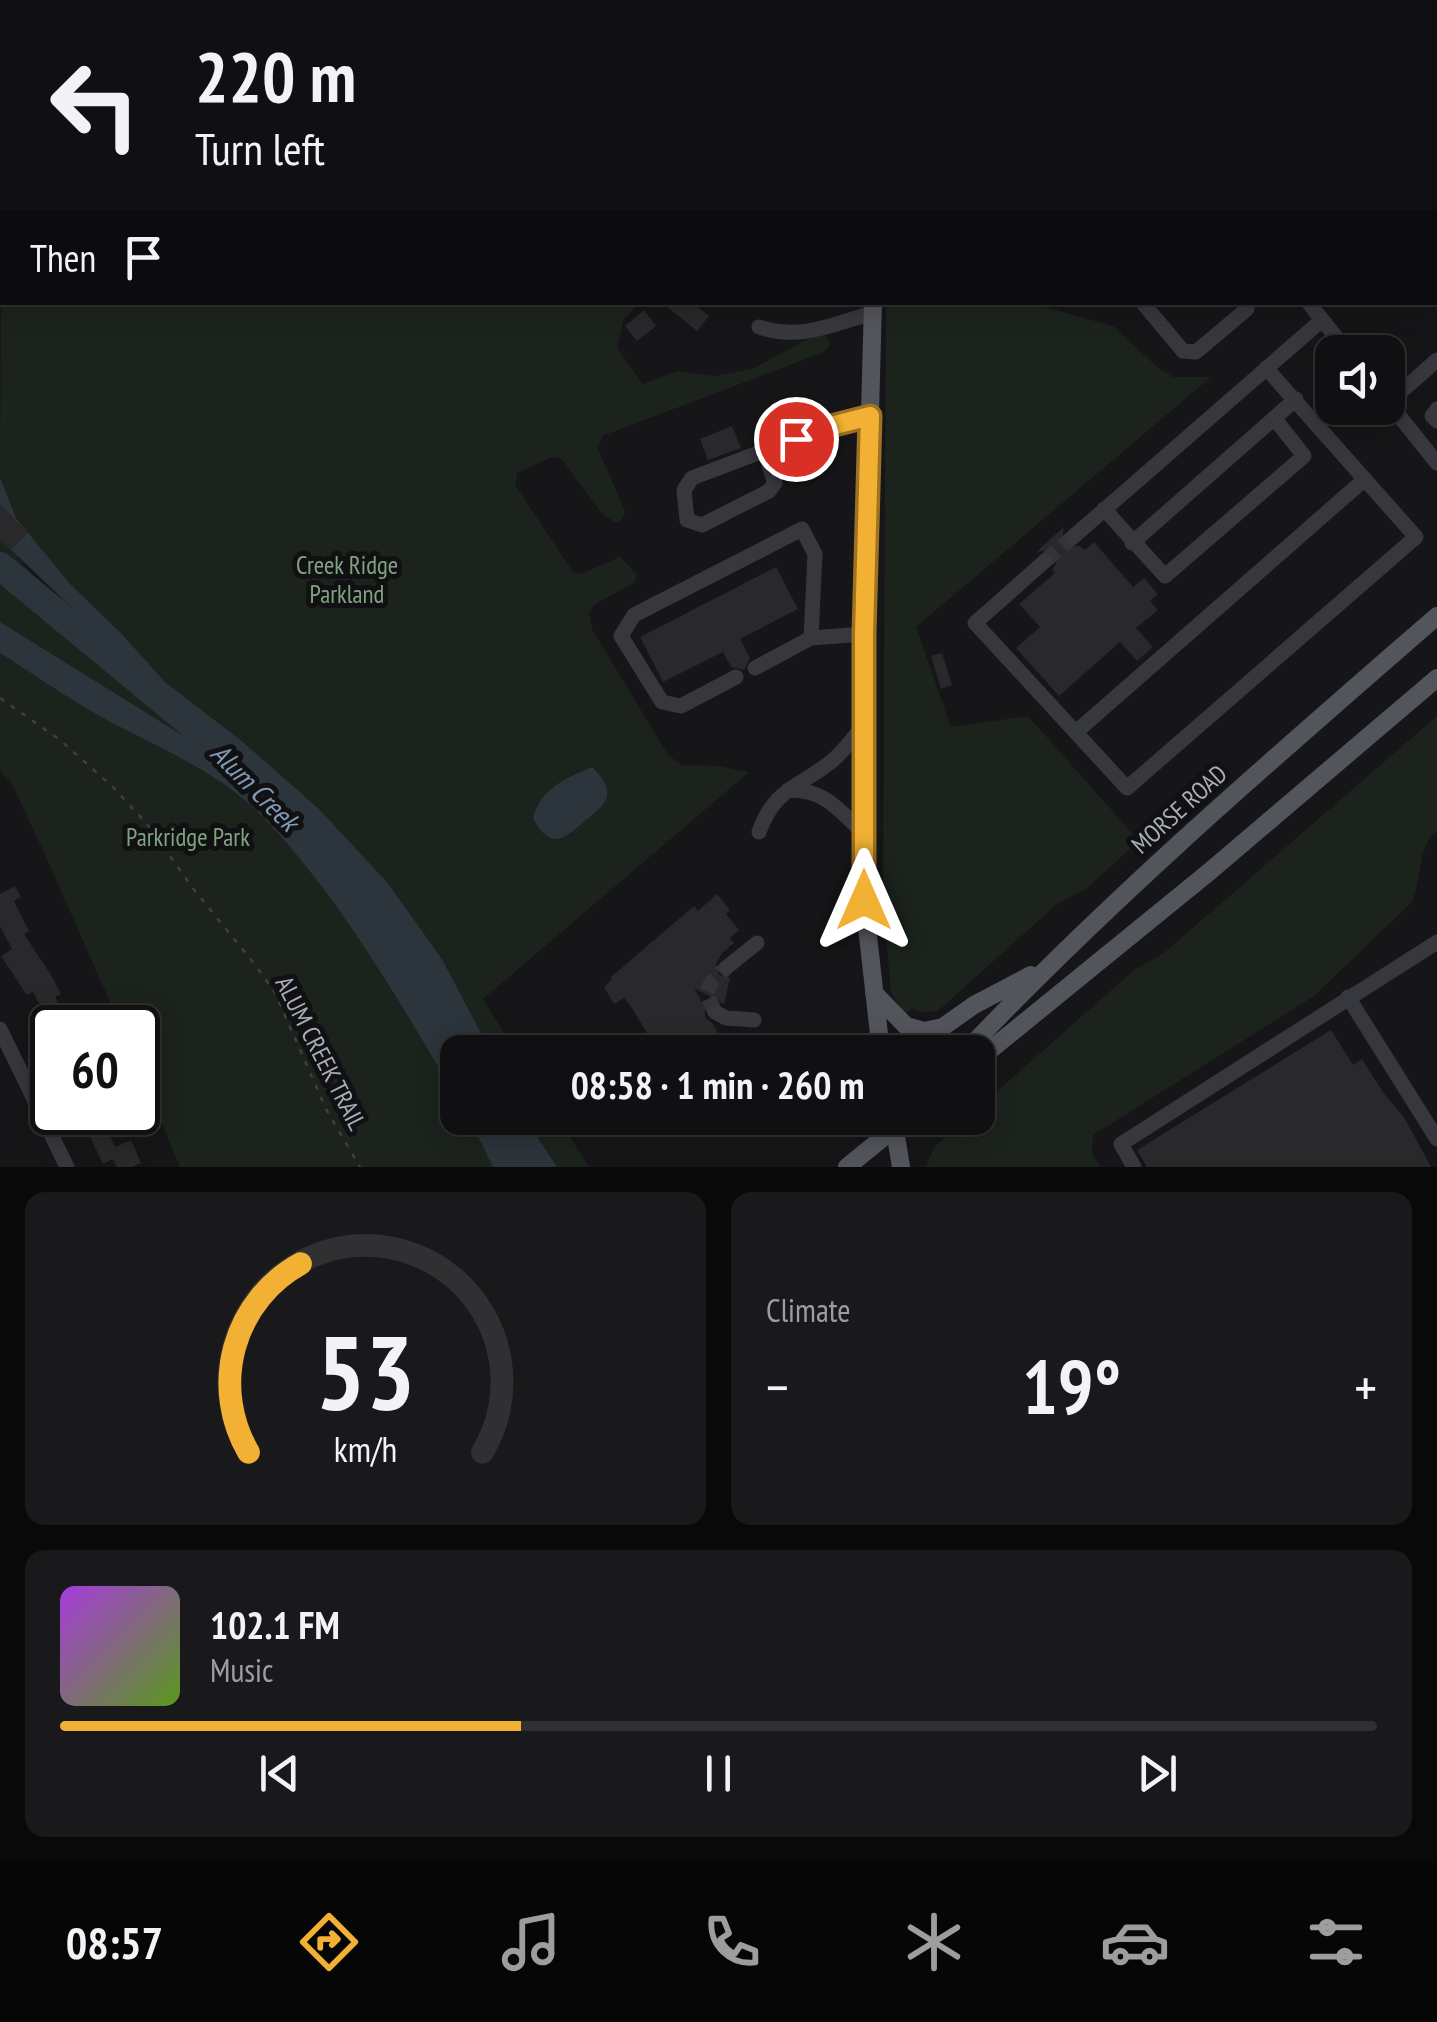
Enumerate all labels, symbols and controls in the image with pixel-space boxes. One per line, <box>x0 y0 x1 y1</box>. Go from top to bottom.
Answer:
text: 220 m <box>195 31 356 121</box>
icon: left <box>30 40 160 170</box>
text: Turn left <box>195 119 325 177</box>
icon: arrive <box>116 230 171 285</box>
text: Then <box>30 233 96 282</box>
map controls <box>1315 335 1405 425</box>
button: sound <box>1315 335 1405 425</box>
pin <box>754 397 839 482</box>
icon: arrive <box>769 412 824 467</box>
park label: Creek Ridge Parkland <box>296 549 398 610</box>
water label: Alum Creek <box>203 735 310 841</box>
street label: MORSE ROAD <box>1125 758 1233 860</box>
park label: Parkridge Park <box>126 821 250 853</box>
position arrow <box>812 848 916 952</box>
street label: ALUM CREEK TRAIL <box>269 971 374 1136</box>
speed limit sign: 60 <box>30 1005 160 1135</box>
text: 08:58 · 1 min · 260 m <box>571 1060 864 1109</box>
text: Climate <box>766 1289 850 1331</box>
text: 53 <box>316 1304 415 1439</box>
text: 19° <box>1022 1338 1121 1435</box>
text: − <box>766 1351 789 1422</box>
text: + <box>1354 1351 1377 1422</box>
text: km/h <box>334 1426 397 1472</box>
text: 102.1 FM <box>210 1600 340 1649</box>
text: Music <box>210 1649 273 1691</box>
icon: previous <box>252 1746 307 1801</box>
icon: pause <box>691 1746 746 1801</box>
icon: next <box>1130 1746 1185 1801</box>
icon: directions <box>294 1907 364 1977</box>
icon: music <box>496 1907 566 1977</box>
icon: phone <box>697 1907 767 1977</box>
icon: climate <box>899 1907 969 1977</box>
icon: car <box>1100 1907 1170 1977</box>
icon: filters <box>1301 1907 1371 1977</box>
text: 08:57 <box>66 1913 163 1971</box>

